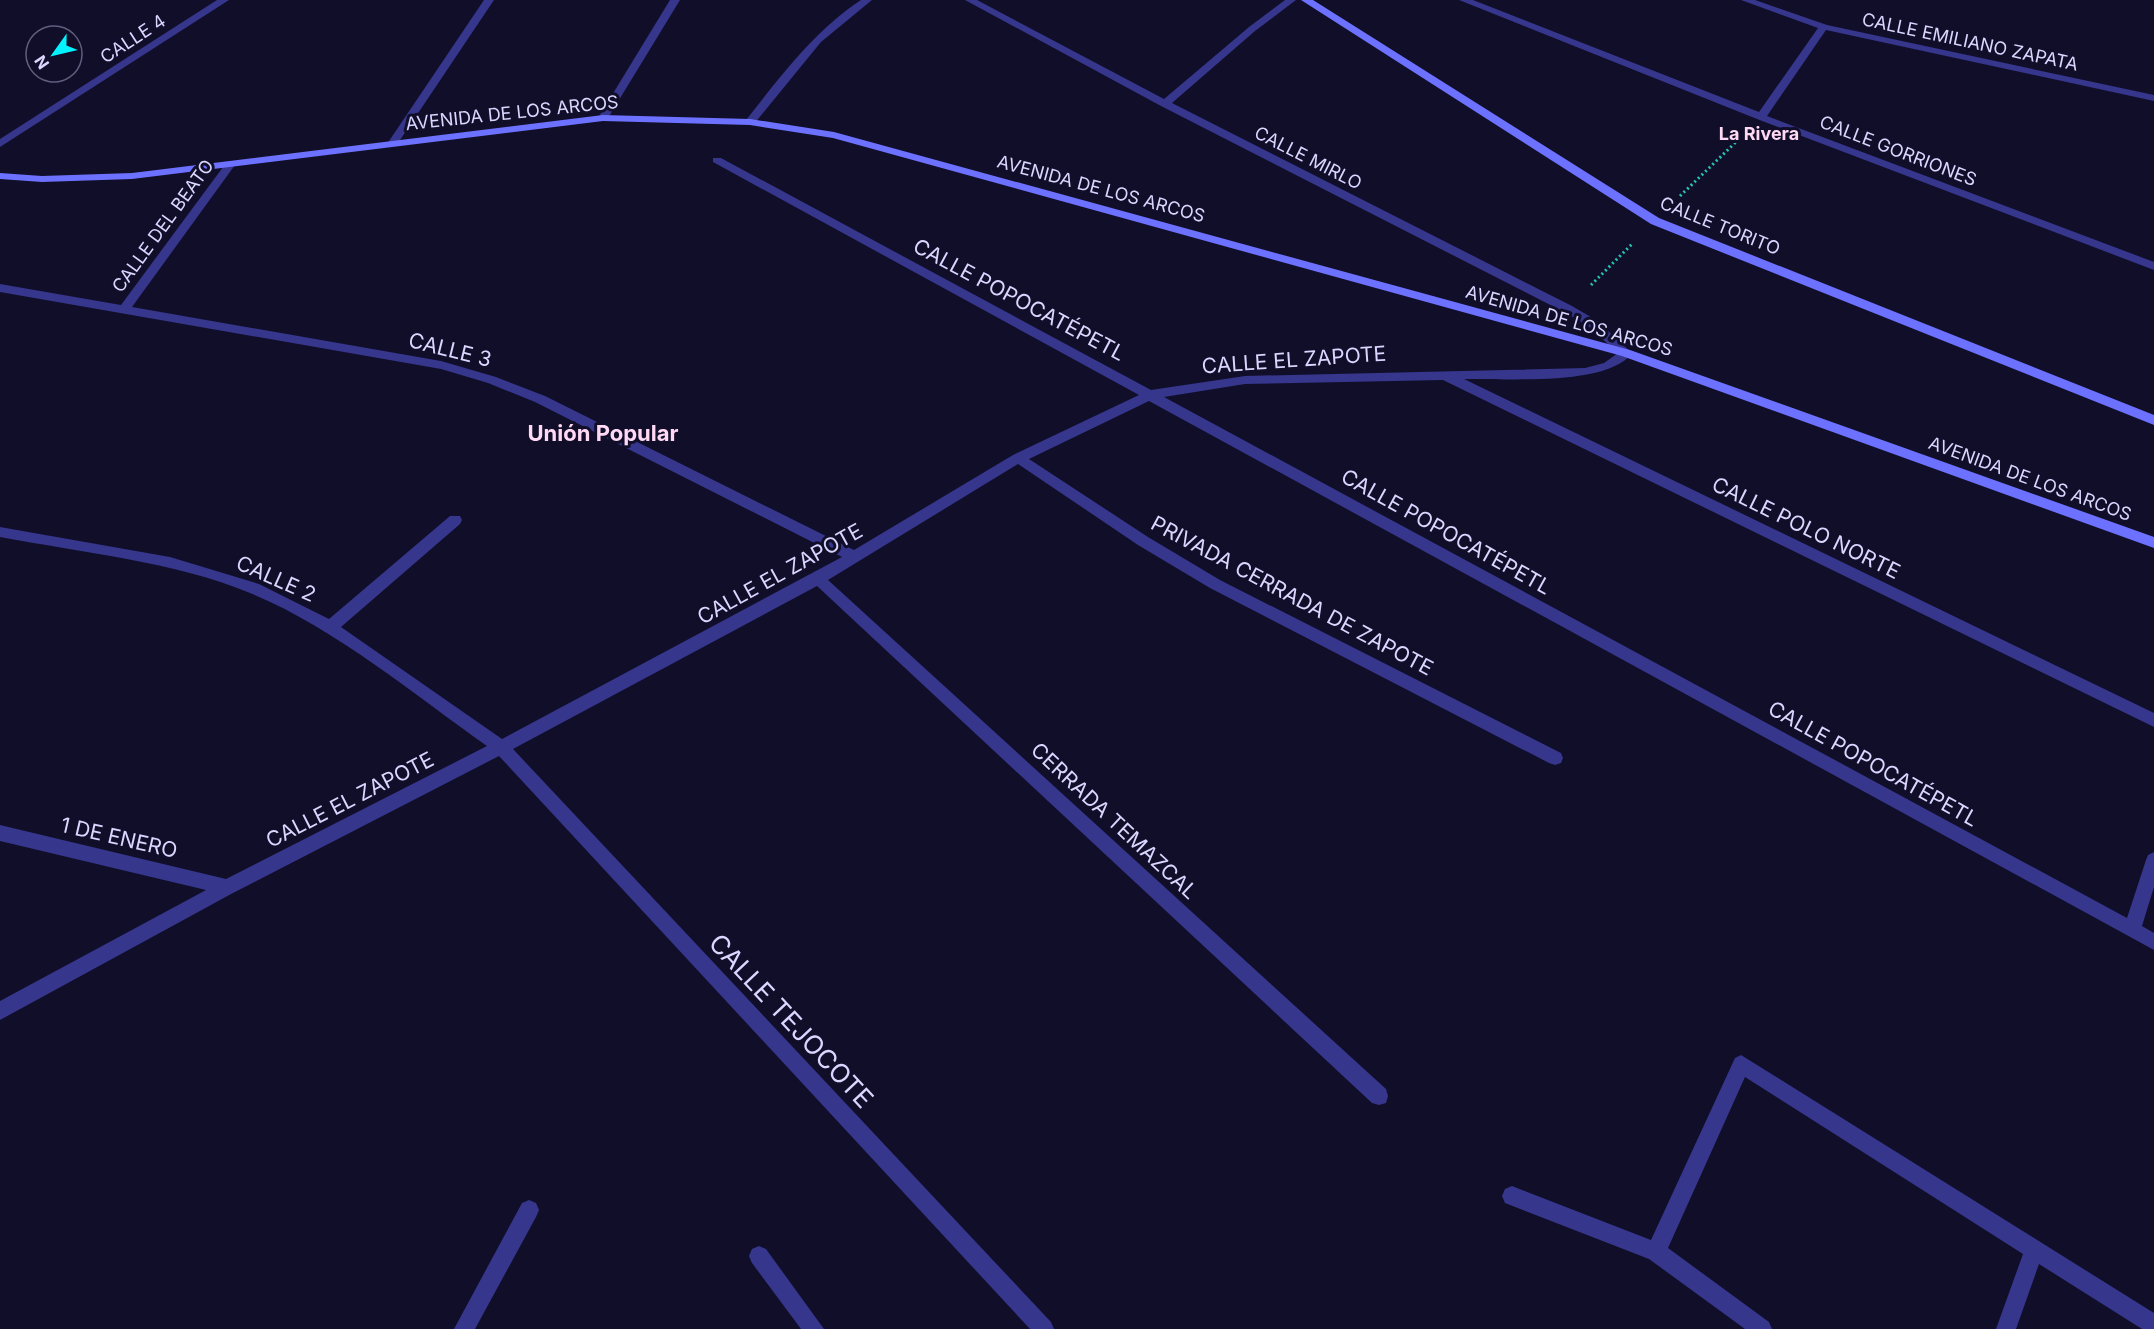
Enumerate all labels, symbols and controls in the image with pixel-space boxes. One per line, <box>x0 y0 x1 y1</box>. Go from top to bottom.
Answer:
street label: CALLE EMILIANO ZAPATA <box>1860 8 2080 75</box>
street label: CALLE 4 <box>96 10 169 67</box>
north arrow <box>24 24 84 84</box>
text: N <box>30 52 53 73</box>
street label: AVENIDA DE LOS ARCOS <box>404 91 619 134</box>
street label: CALLE GORRIONES <box>1817 111 1980 190</box>
street label: CALLE MIRLO <box>1251 122 1365 194</box>
district label: La Rivera <box>1719 123 1799 144</box>
street label: AVENIDA DE LOS ARCOS <box>995 151 1207 226</box>
street label: CALLE DEL BEATO <box>107 155 218 296</box>
street label: CALLE TORITO <box>1657 192 1783 259</box>
street label: CALLE POPOCATÉPETL <box>909 232 1130 366</box>
street label: AVENIDA DE LOS ARCOS <box>1463 281 1675 360</box>
street label: CALLE 3 <box>406 327 494 372</box>
street label: CALLE EL ZAPOTE <box>1201 341 1387 378</box>
district label: Unión Popular <box>528 420 679 446</box>
street label: AVENIDA DE LOS ARCOS <box>1926 432 2134 525</box>
street label: CALLE POPOCATÉPETL <box>1337 463 1556 600</box>
street label: CALLE POLO NORTE <box>1708 471 1904 584</box>
street label: PRIVADA CERRADA DE ZAPOTE <box>1147 510 1437 681</box>
street label: CALLE EL ZAPOTE <box>693 518 867 629</box>
street label: CALLE 2 <box>233 550 320 607</box>
street label: CALLE POPOCATÉPETL <box>1764 695 1983 832</box>
street label: CERRADA TEMAZCAL <box>1026 737 1202 904</box>
street label: CALLE EL ZAPOTE <box>262 746 438 853</box>
street label: 1 DE ENERO <box>58 812 180 863</box>
street label: CALLE TEJOCOTE <box>703 927 880 1114</box>

